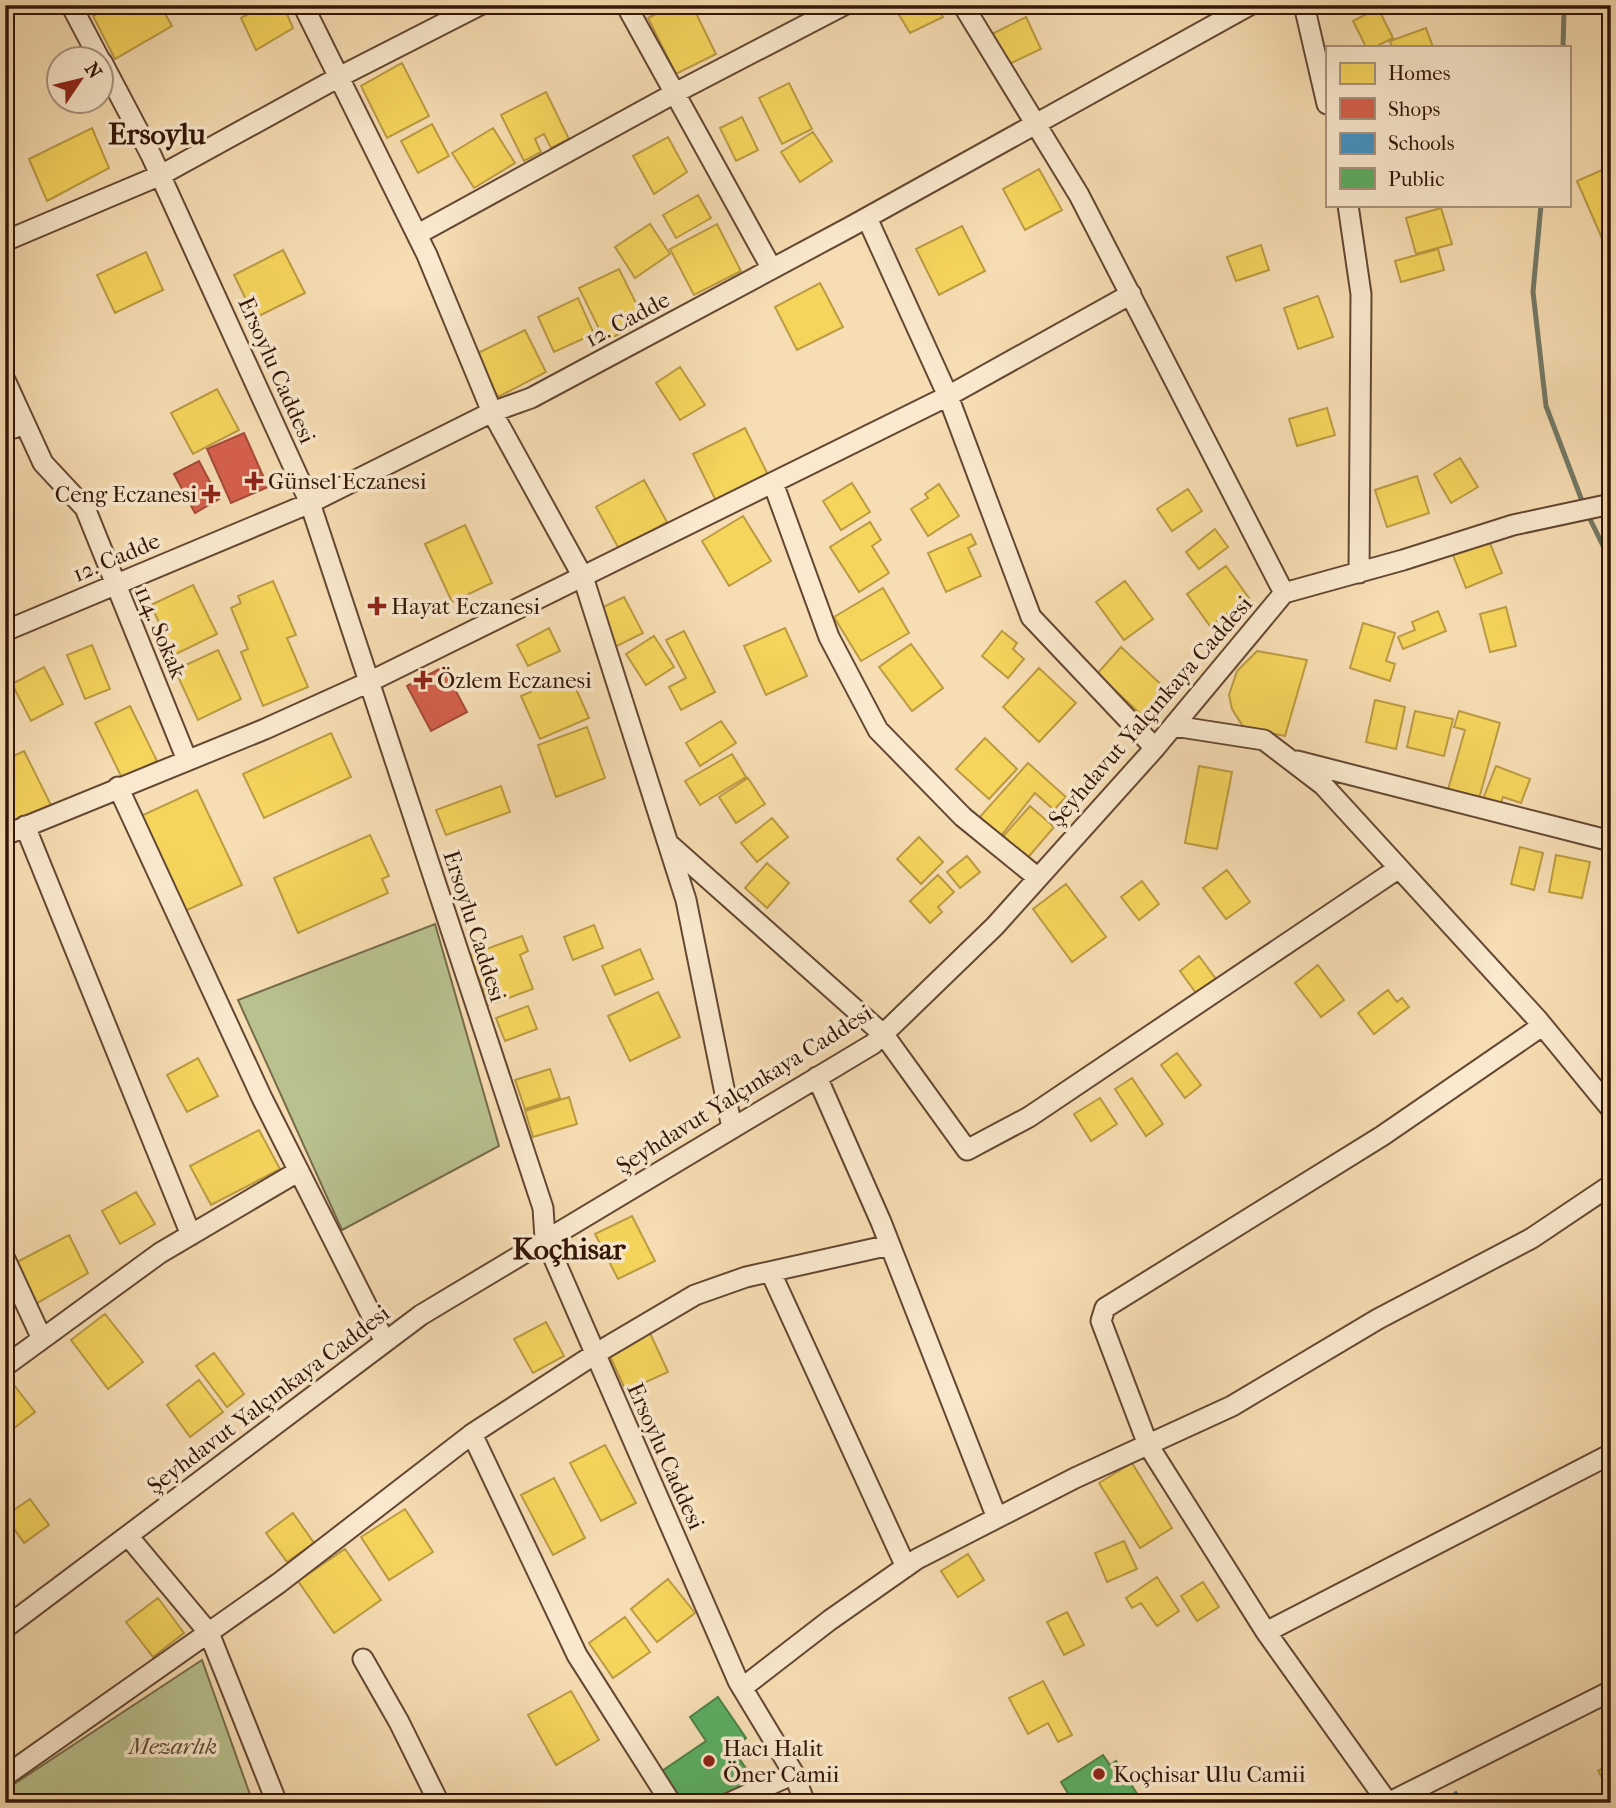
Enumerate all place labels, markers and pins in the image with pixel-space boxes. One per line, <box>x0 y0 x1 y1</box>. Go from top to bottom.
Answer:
place label: Günsel Eczanesi <box>268 468 427 495</box>
marker: Günsel Eczanesi <box>246 473 262 489</box>
place label: Ceng Eczanesi <box>55 481 197 508</box>
marker: Ceng Eczanesi <box>203 486 219 502</box>
place label: Hayat Eczanesi <box>391 593 540 620</box>
marker: Hayat Eczanesi <box>369 598 385 614</box>
place label: Özlem Eczanesi <box>437 667 592 694</box>
marker: Özlem Eczanesi <box>415 672 431 688</box>
place label: Hacı Halit Öner Camii <box>723 1735 840 1788</box>
marker: Hacı Halit Öner Camii <box>701 1753 717 1769</box>
place label: Koçhisar Ulu Camii <box>1113 1761 1306 1788</box>
marker: Koçhisar Ulu Camii <box>1091 1766 1107 1782</box>

